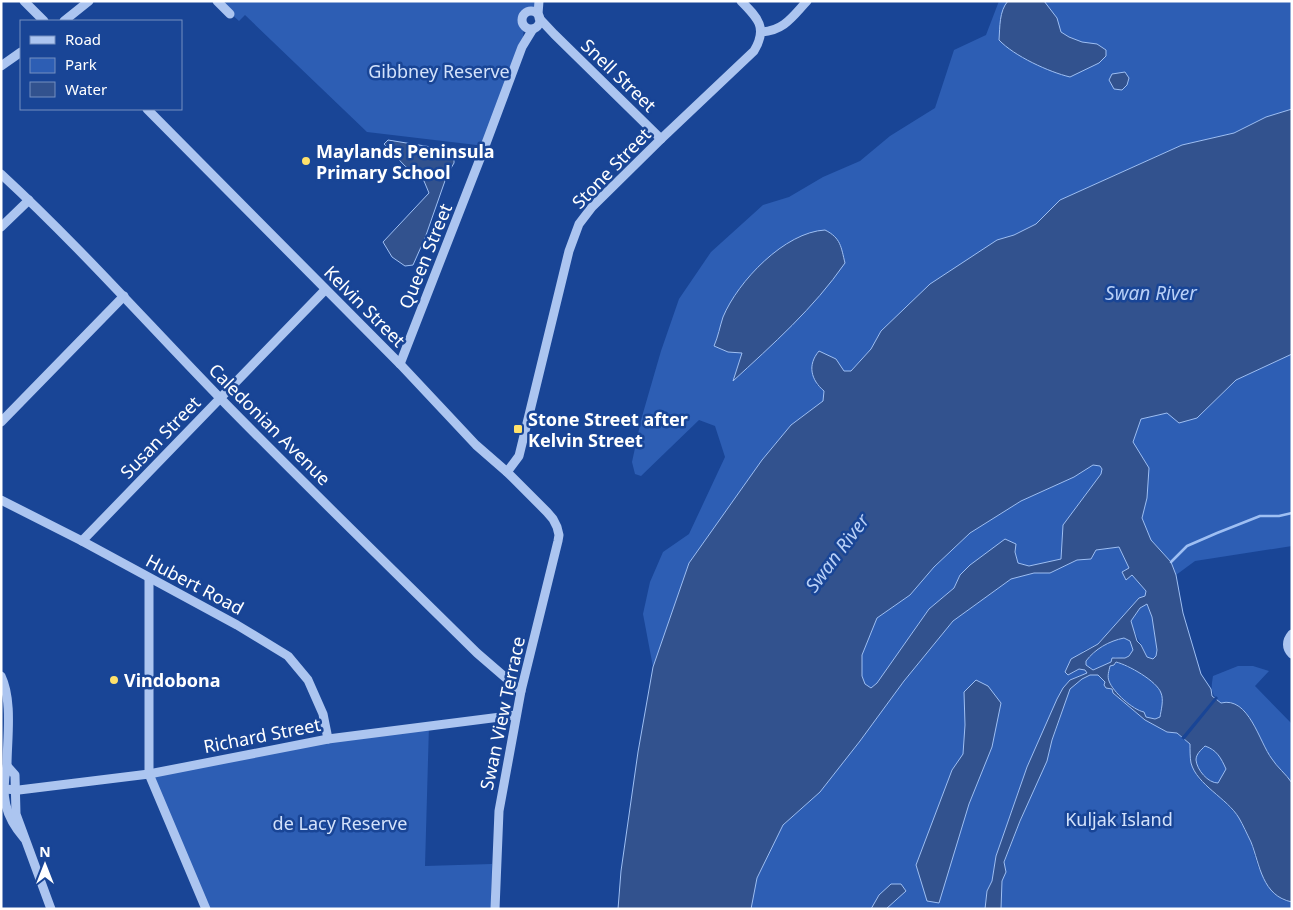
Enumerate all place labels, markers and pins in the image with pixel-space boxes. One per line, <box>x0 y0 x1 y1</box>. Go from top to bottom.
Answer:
place label: Maylands Peninsula Primary School <box>316 139 495 184</box>
marker: Maylands Peninsula Primary School <box>300 155 312 167</box>
place label: Stone Street after Kelvin Street <box>528 407 688 452</box>
marker: Stone Street after Kelvin Street <box>512 423 524 435</box>
place label: Vindobona <box>124 668 221 692</box>
marker: Vindobona <box>108 674 120 686</box>

